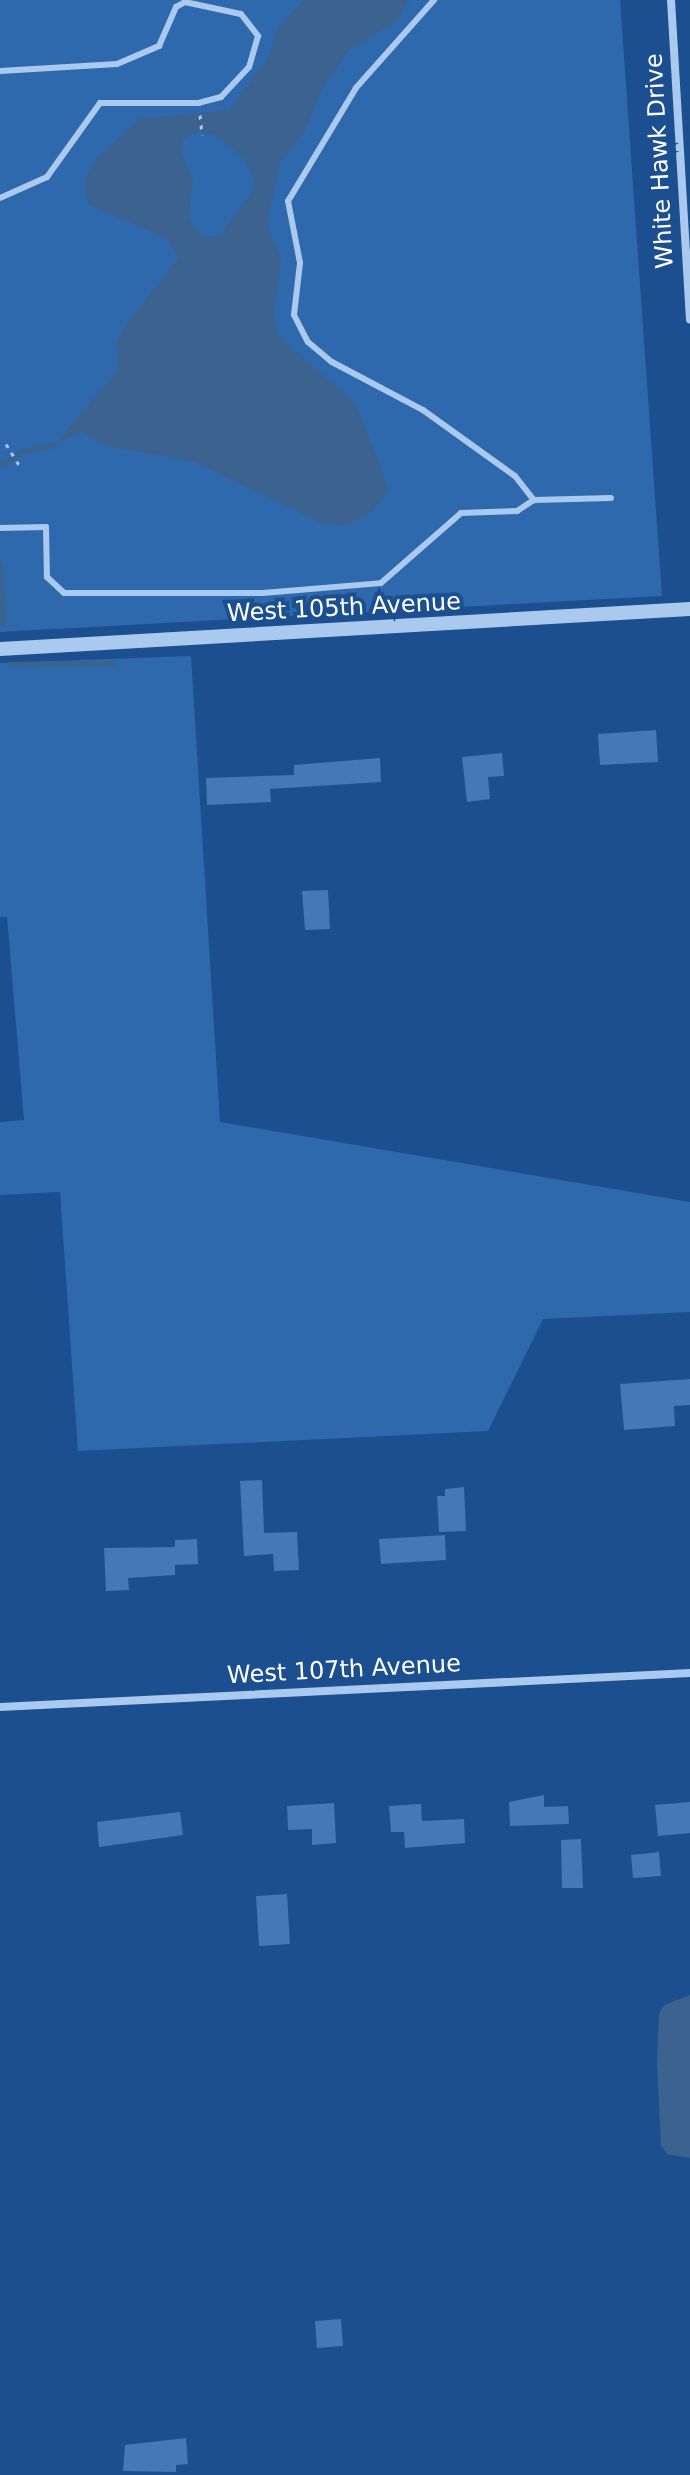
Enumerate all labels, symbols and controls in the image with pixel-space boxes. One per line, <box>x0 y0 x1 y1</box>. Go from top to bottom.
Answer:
street label: White Hawk Drive <box>640 53 680 269</box>
street label: West 105th Avenue <box>226 588 462 628</box>
street label: West 107th Avenue <box>226 1650 462 1690</box>

